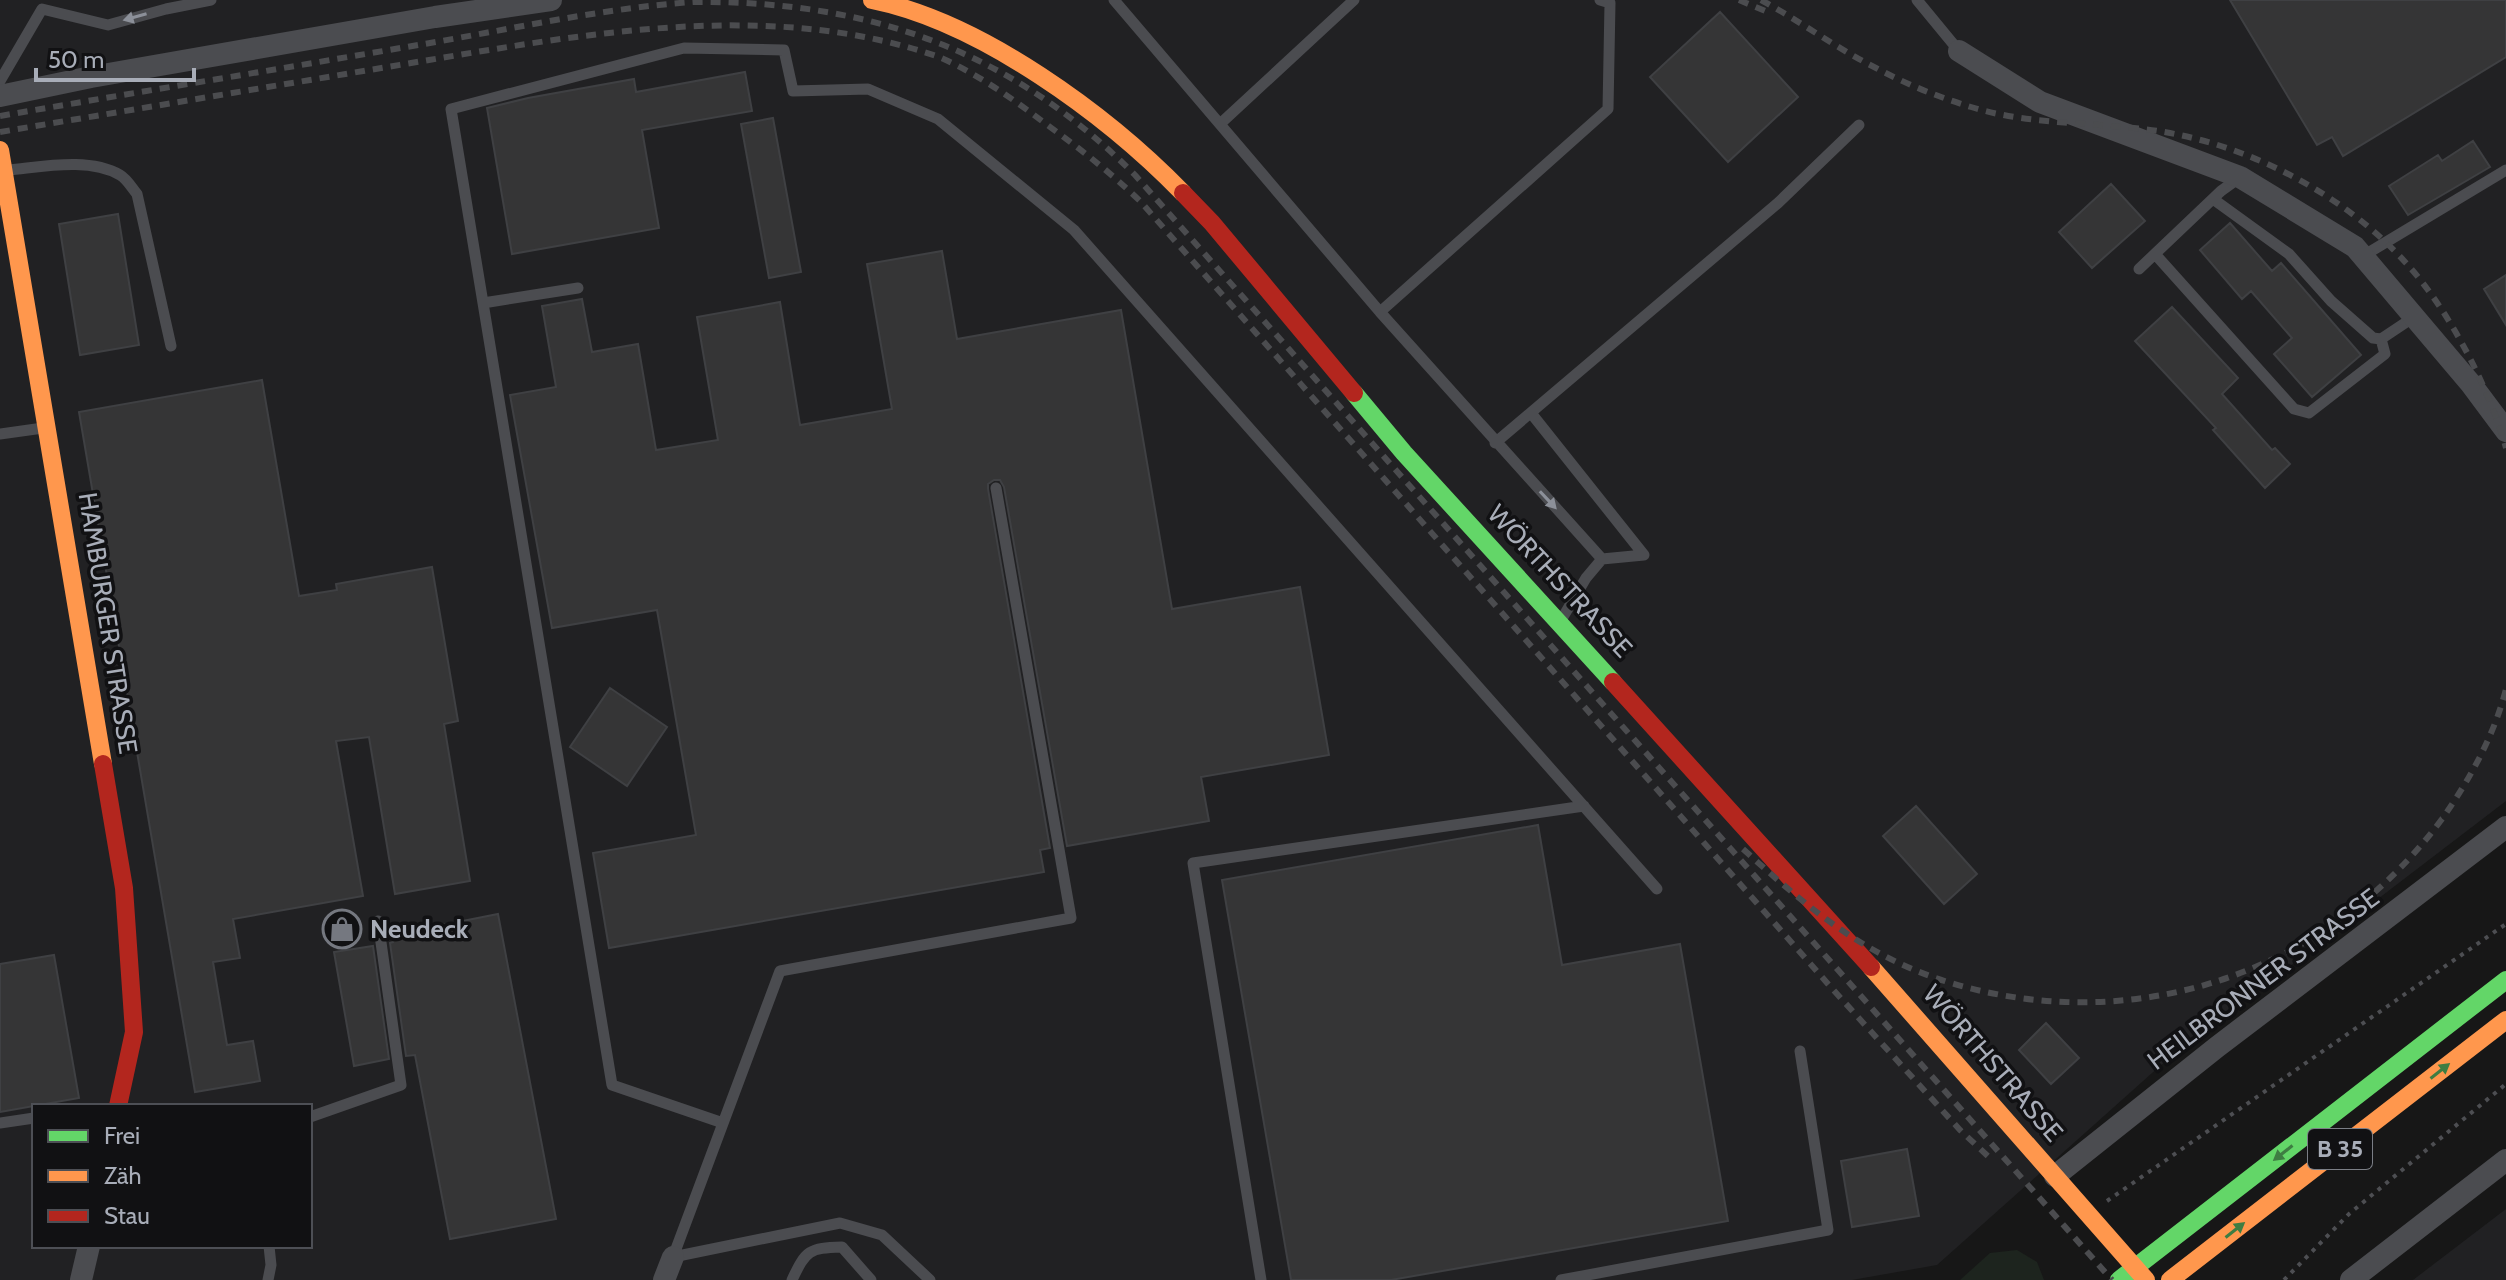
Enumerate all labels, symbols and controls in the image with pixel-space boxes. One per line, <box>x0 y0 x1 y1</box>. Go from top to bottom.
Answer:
one-way arrow <box>122 12 147 24</box>
scale bar <box>36 32 194 82</box>
text: 50 m <box>48 45 104 74</box>
street label: HAMBURGER STRASSE <box>72 490 144 756</box>
one-way arrow <box>1538 491 1556 510</box>
street label: WÖRTHSTRASSE <box>1481 498 1639 664</box>
street label: HEILBRONNER STRASSE <box>2141 881 2385 1077</box>
shop icon: Neudeck <box>321 908 363 950</box>
place label: Neudeck <box>370 913 469 945</box>
street label: WÖRTHSTRASSE <box>1916 978 2070 1148</box>
one-way arrow <box>2430 1063 2451 1080</box>
legend <box>32 1104 312 1248</box>
text: Frei <box>104 1121 140 1150</box>
road number: B 35 <box>2308 1129 2372 1169</box>
one-way arrow <box>2273 1144 2293 1161</box>
text: Zäh <box>104 1161 141 1190</box>
text: Stau <box>104 1201 150 1230</box>
one-way arrow <box>2225 1223 2245 1239</box>

